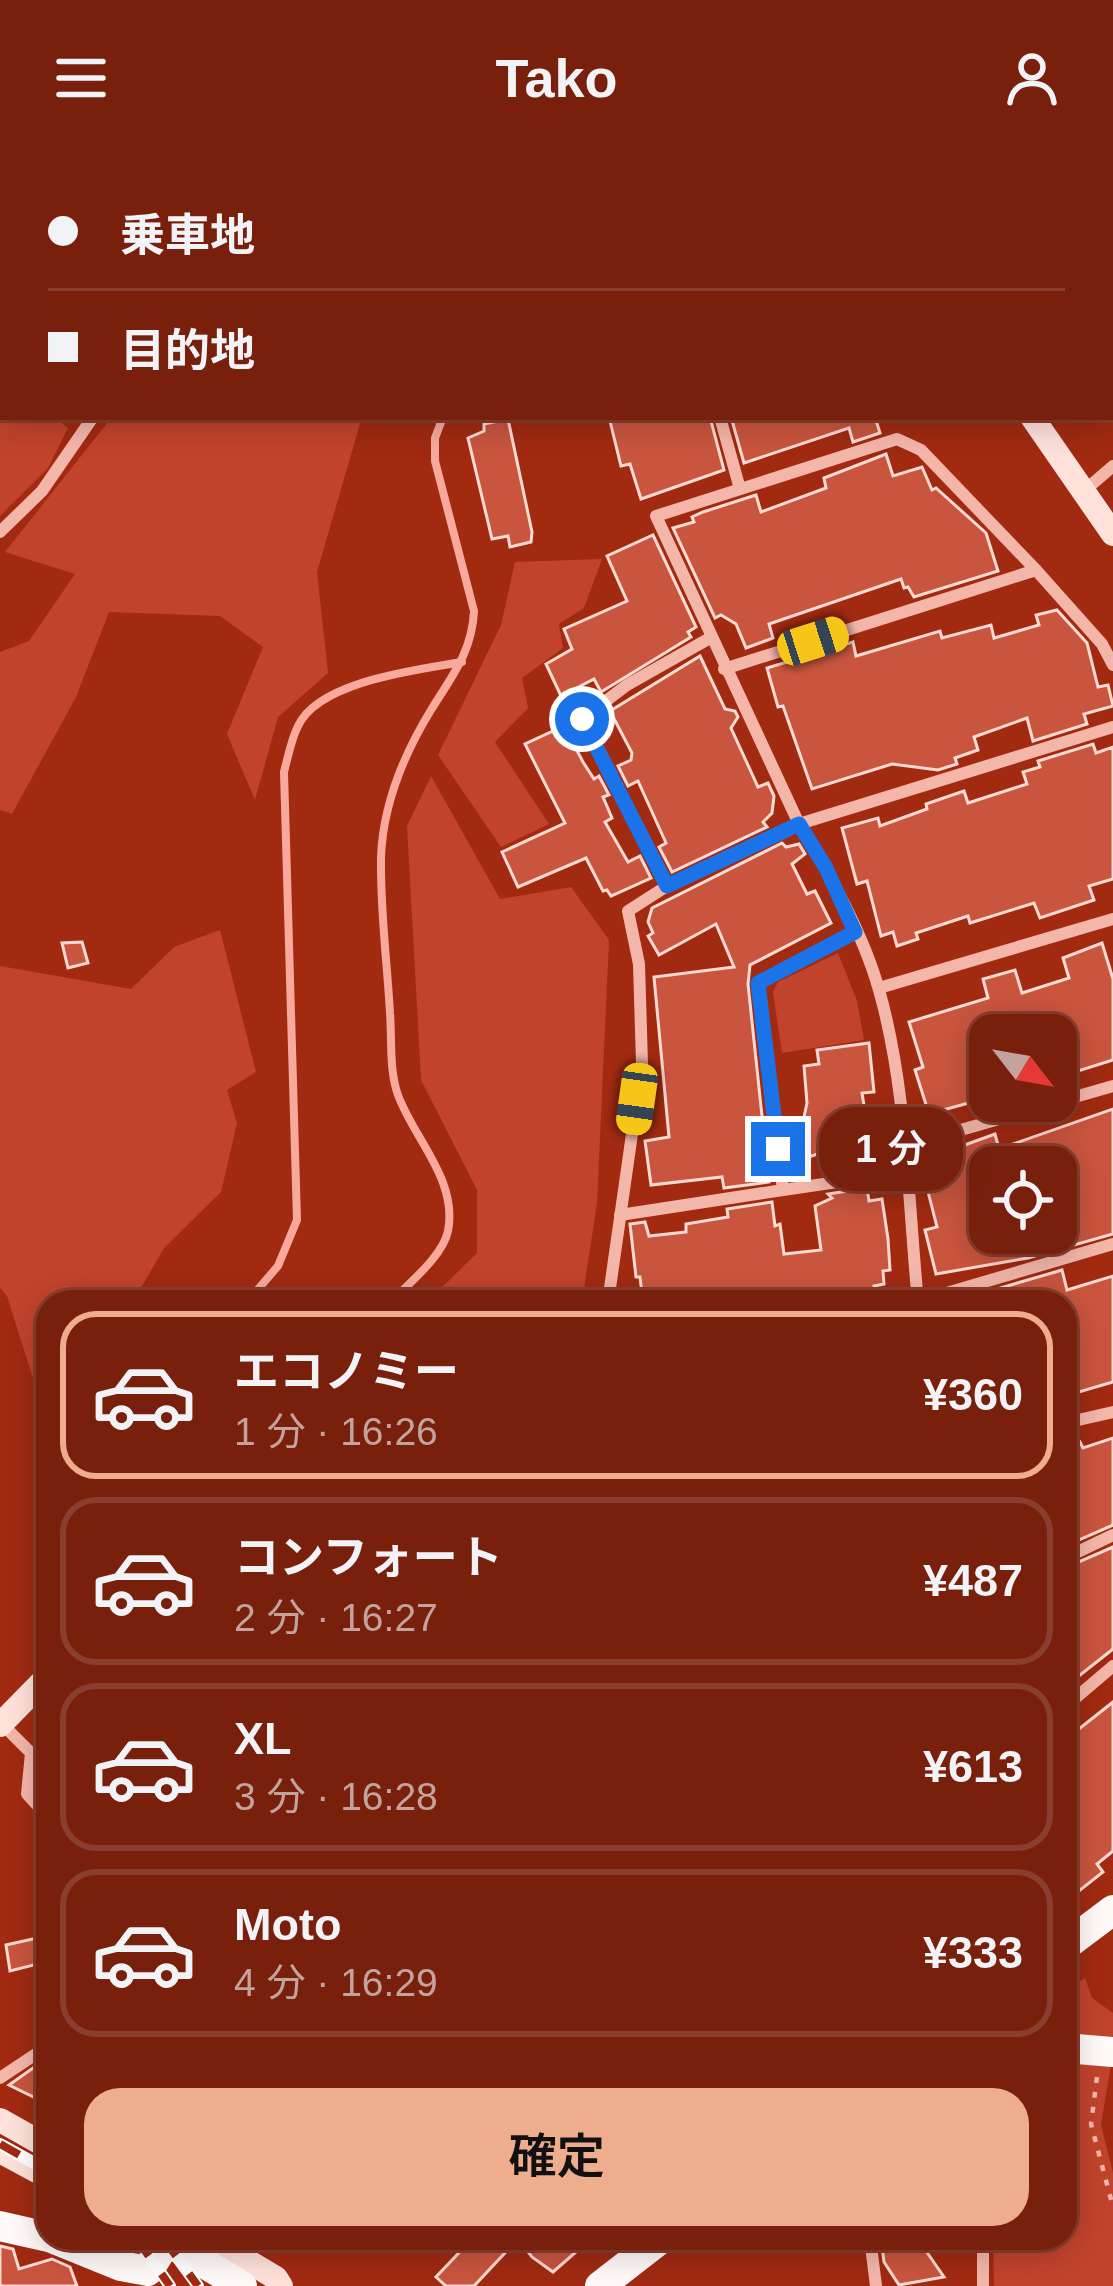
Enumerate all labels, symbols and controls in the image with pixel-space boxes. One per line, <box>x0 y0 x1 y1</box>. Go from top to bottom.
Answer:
icon: menu <box>48 45 114 111</box>
icon: person <box>999 45 1065 111</box>
text: Tako <box>495 48 618 108</box>
text: 乗車地 <box>120 210 255 261</box>
text: 目的地 <box>120 325 255 376</box>
car <box>773 613 853 669</box>
route start <box>555 692 609 746</box>
north arrow <box>969 1014 1077 1122</box>
map controls <box>969 1014 1077 1254</box>
car <box>614 1061 660 1137</box>
callout: 1 分 <box>820 1107 964 1191</box>
route end <box>751 1122 805 1176</box>
text: 1 分 <box>855 1127 927 1170</box>
button: locate <box>969 1146 1077 1254</box>
icon: car <box>90 1341 198 1449</box>
text: エコノミー <box>234 1346 459 1397</box>
text: ¥360 <box>923 1369 1023 1420</box>
text: 1 分 · 16:26 <box>234 1410 438 1453</box>
icon: car <box>90 1527 198 1635</box>
text: コンフォート <box>234 1532 503 1583</box>
text: ¥487 <box>923 1555 1023 1606</box>
text: 2 分 · 16:27 <box>234 1596 438 1639</box>
icon: car <box>90 1713 198 1821</box>
text: XL <box>234 1713 292 1764</box>
text: ¥613 <box>923 1741 1023 1792</box>
text: 3 分 · 16:28 <box>234 1775 438 1818</box>
icon: car <box>90 1899 198 2007</box>
text: Moto <box>234 1899 341 1950</box>
text: ¥333 <box>923 1927 1023 1978</box>
text: 4 分 · 16:29 <box>234 1961 438 2004</box>
button: 確定 <box>84 2088 1029 2226</box>

